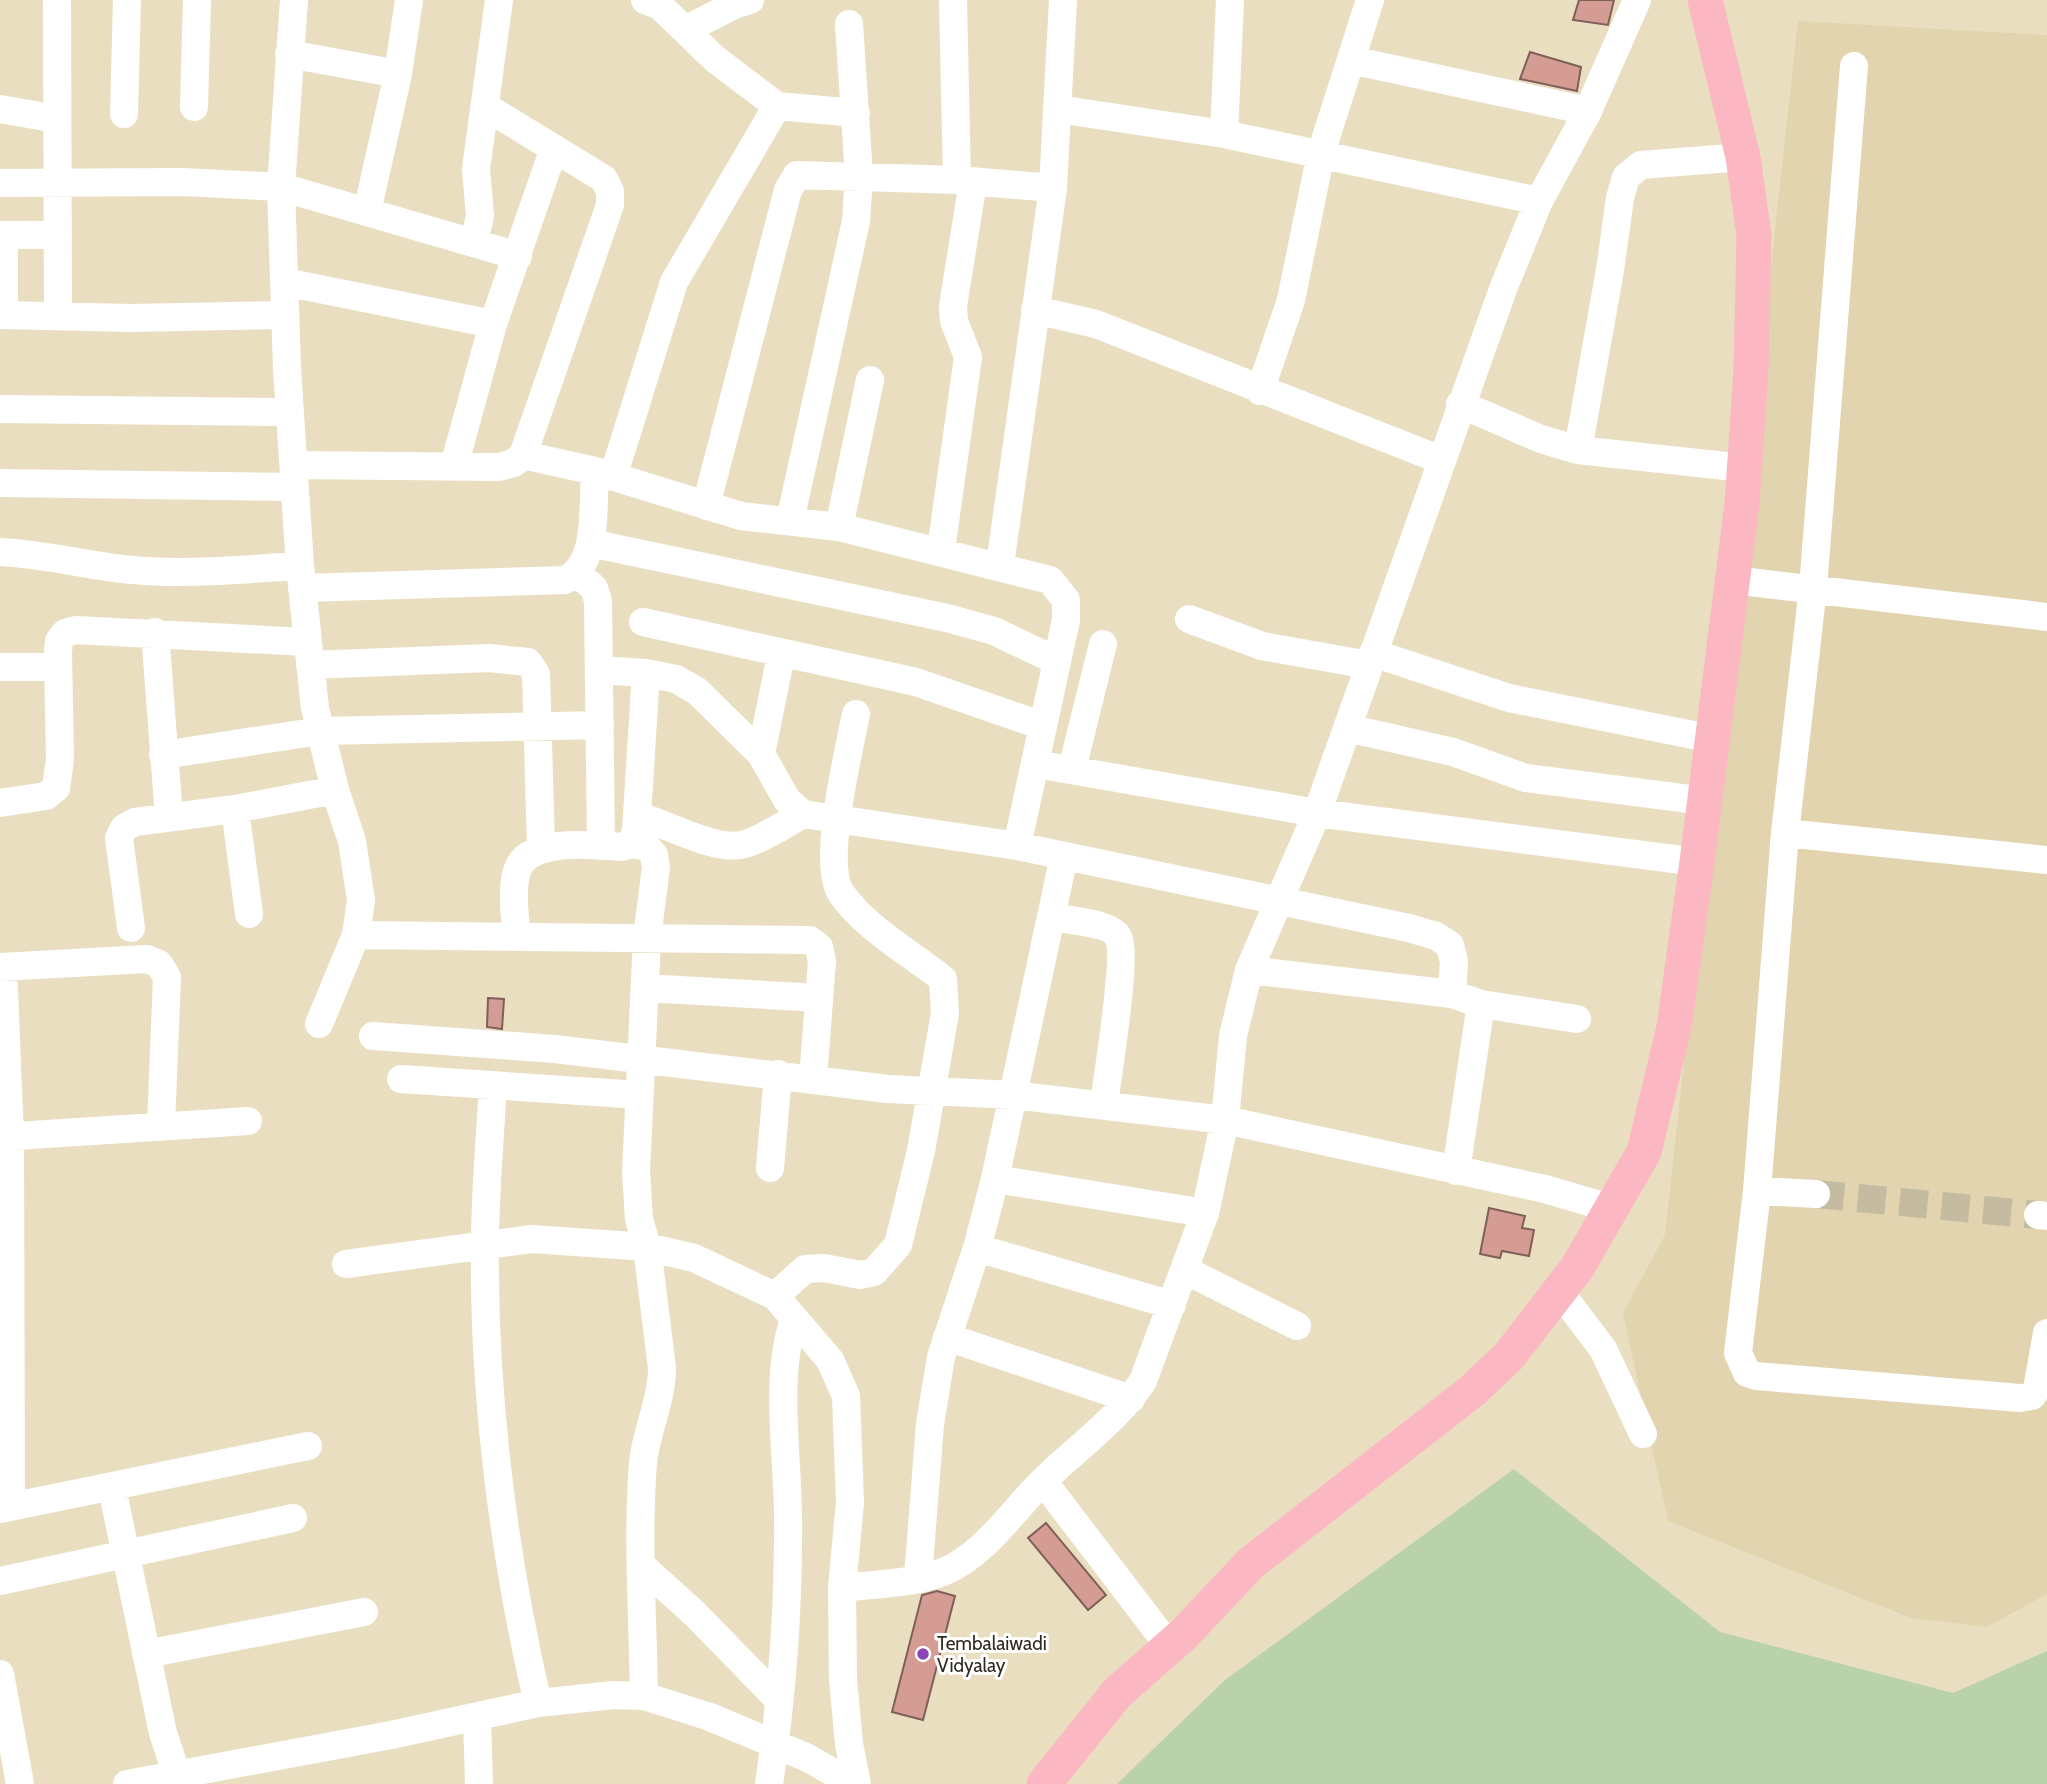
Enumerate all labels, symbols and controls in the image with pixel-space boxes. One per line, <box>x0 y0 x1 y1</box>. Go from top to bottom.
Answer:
place label: Tembalaiwadi Vidyalay <box>937 1632 1047 1677</box>
marker: Tembalaiwadi Vidyalay <box>915 1646 931 1662</box>

